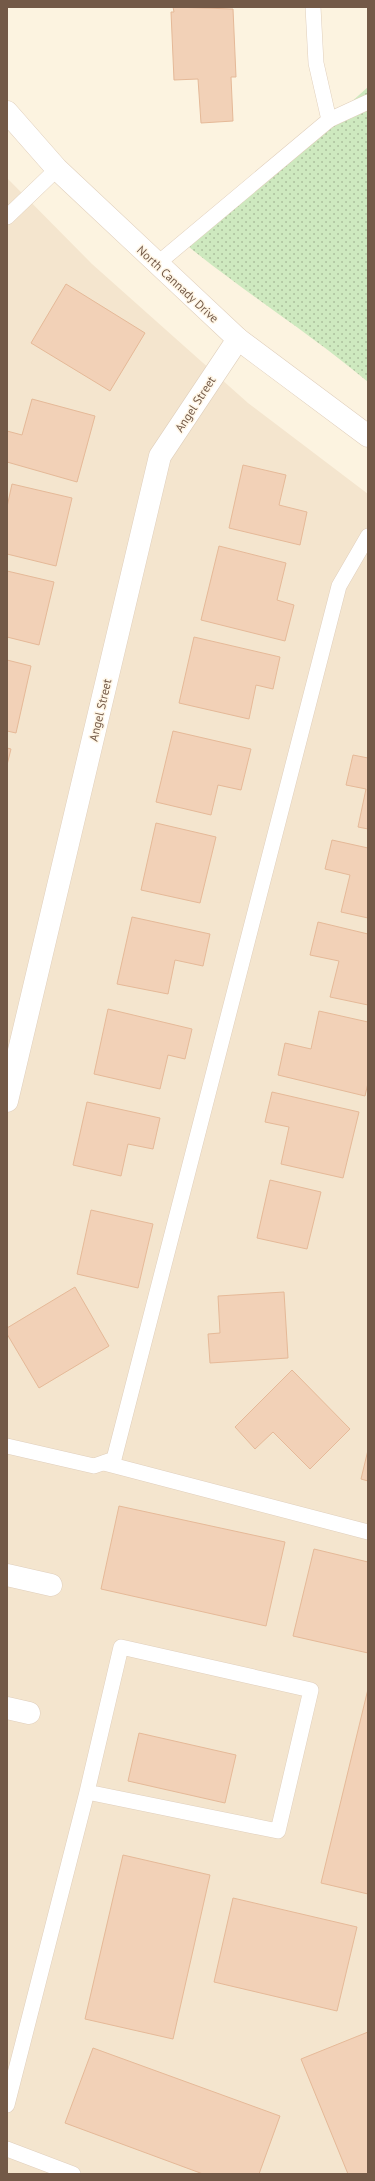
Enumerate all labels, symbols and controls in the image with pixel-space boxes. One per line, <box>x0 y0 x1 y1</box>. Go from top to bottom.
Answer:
street label: North Cannady Drive <box>134 242 222 326</box>
street label: Angel Street <box>171 373 219 435</box>
street label: Angel Street <box>86 677 114 743</box>

